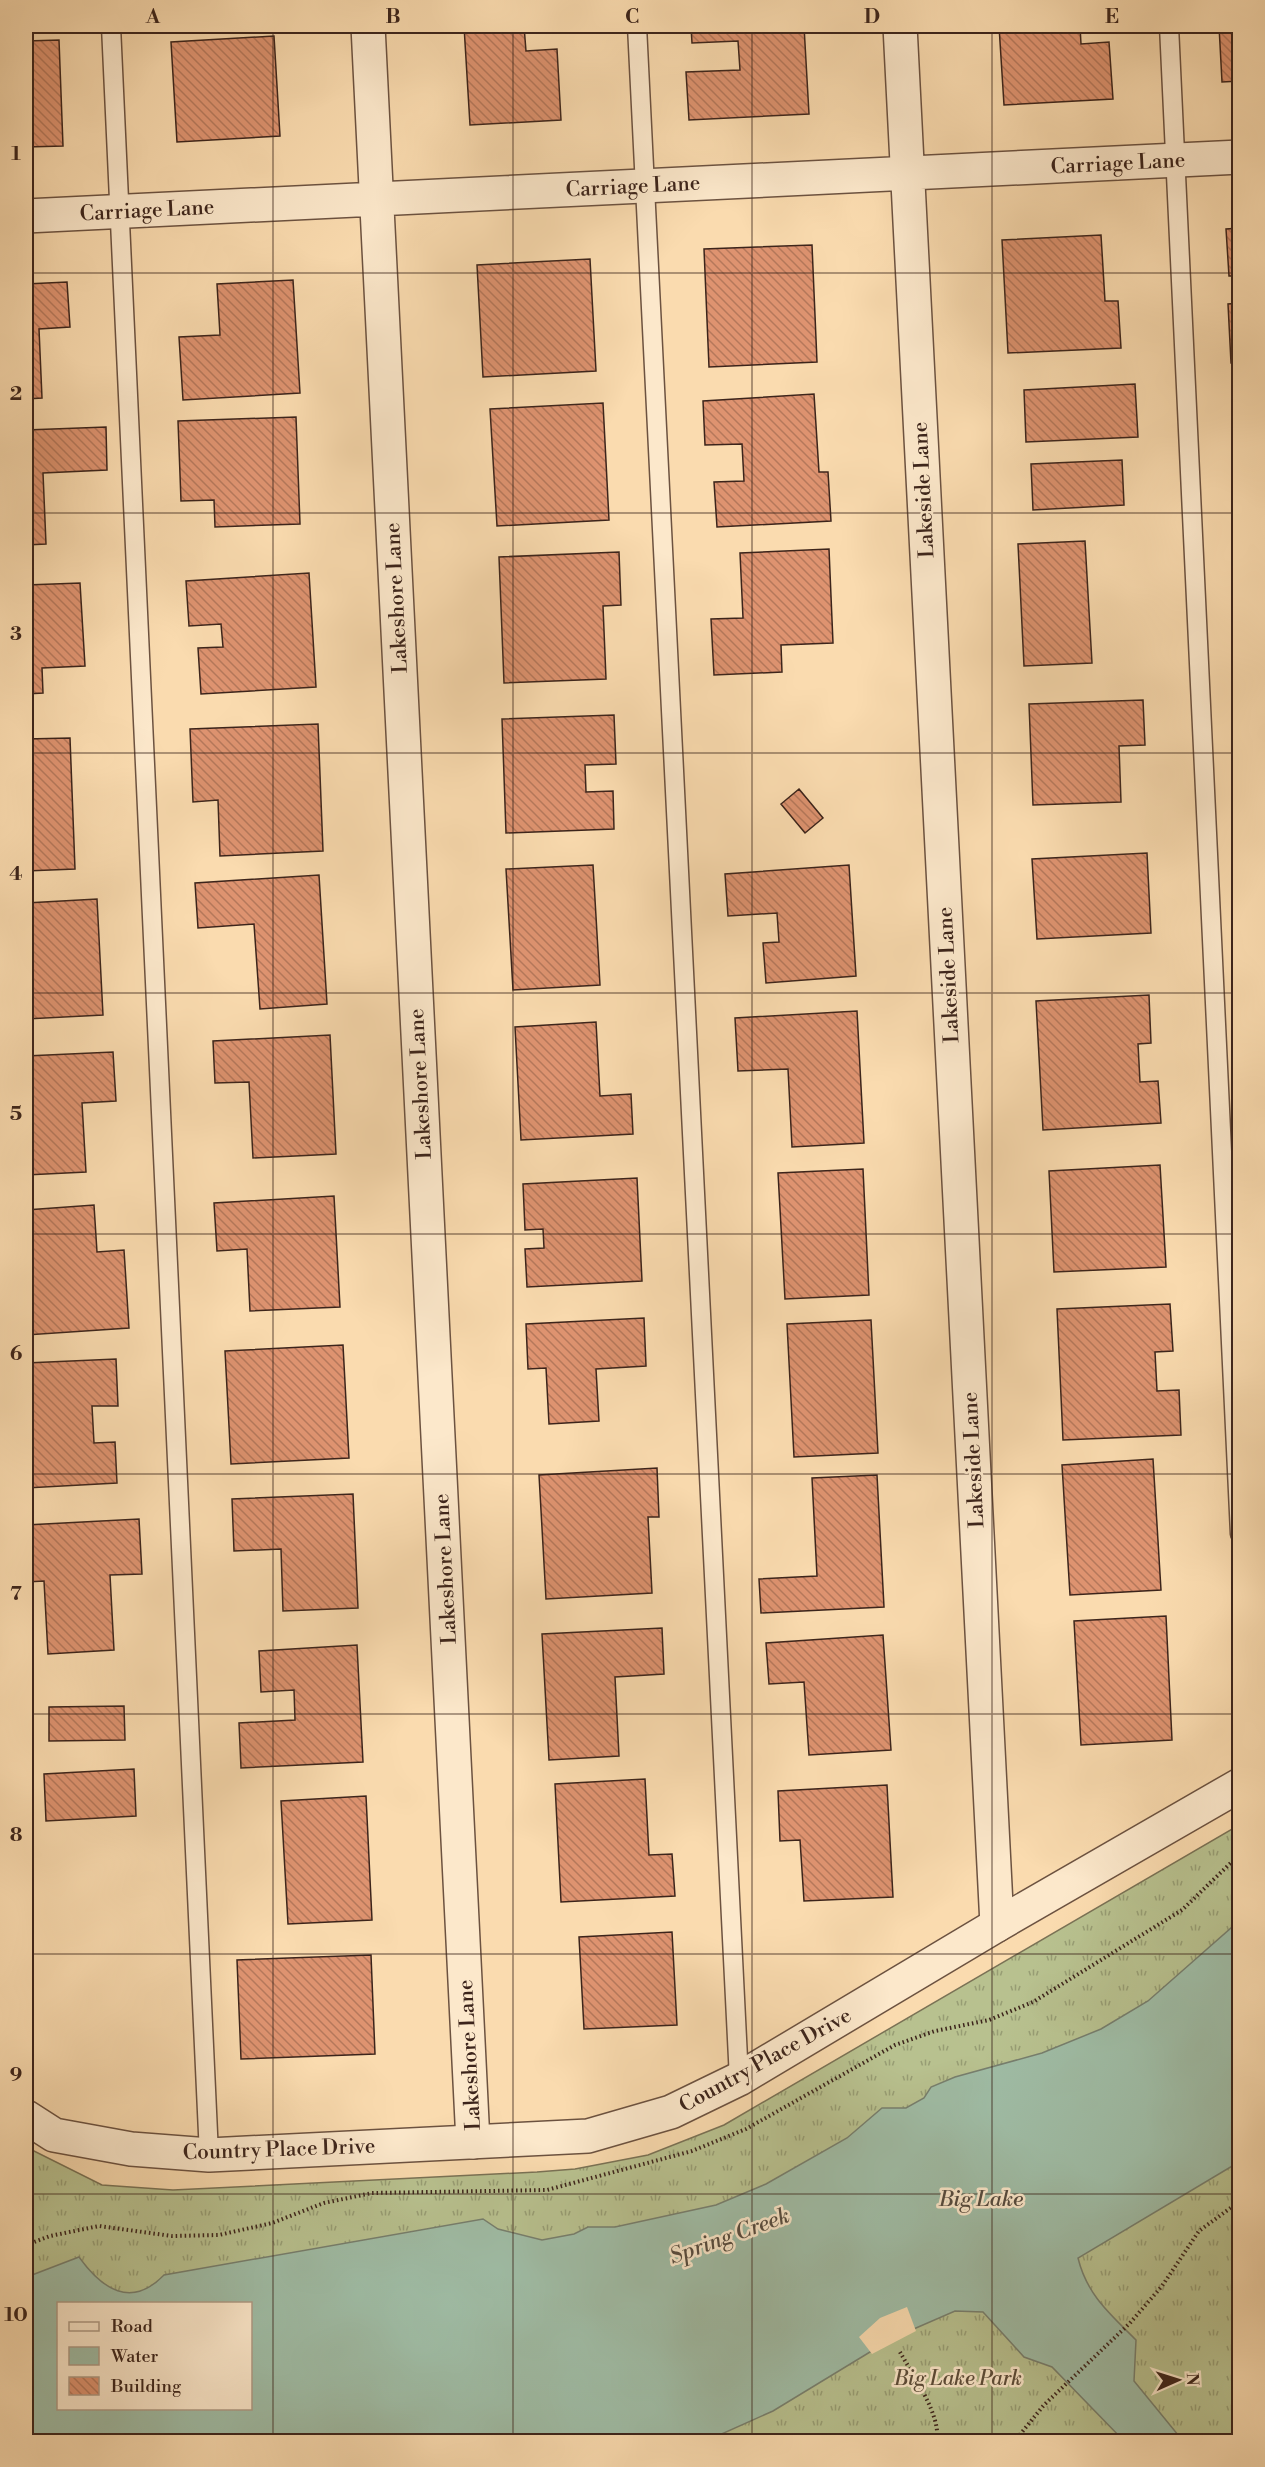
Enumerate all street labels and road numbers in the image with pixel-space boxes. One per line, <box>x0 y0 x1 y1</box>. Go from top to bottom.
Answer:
street label: Carriage Lane <box>1050 147 1186 181</box>
street label: Carriage Lane <box>565 170 701 204</box>
street label: Carriage Lane <box>79 194 215 228</box>
street label: Lakeside Lane <box>907 421 941 559</box>
street label: Lakeshore Lane <box>380 522 414 674</box>
street label: Lakeside Lane <box>932 906 966 1044</box>
street label: Lakeshore Lane <box>404 1008 438 1160</box>
street label: Lakeside Lane <box>957 1391 991 1529</box>
street label: Lakeshore Lane <box>429 1493 463 1645</box>
street label: Lakeshore Lane <box>453 1979 487 2131</box>
street label: Country Place Drive <box>675 2003 856 2119</box>
street label: Country Place Drive <box>182 2134 376 2166</box>

